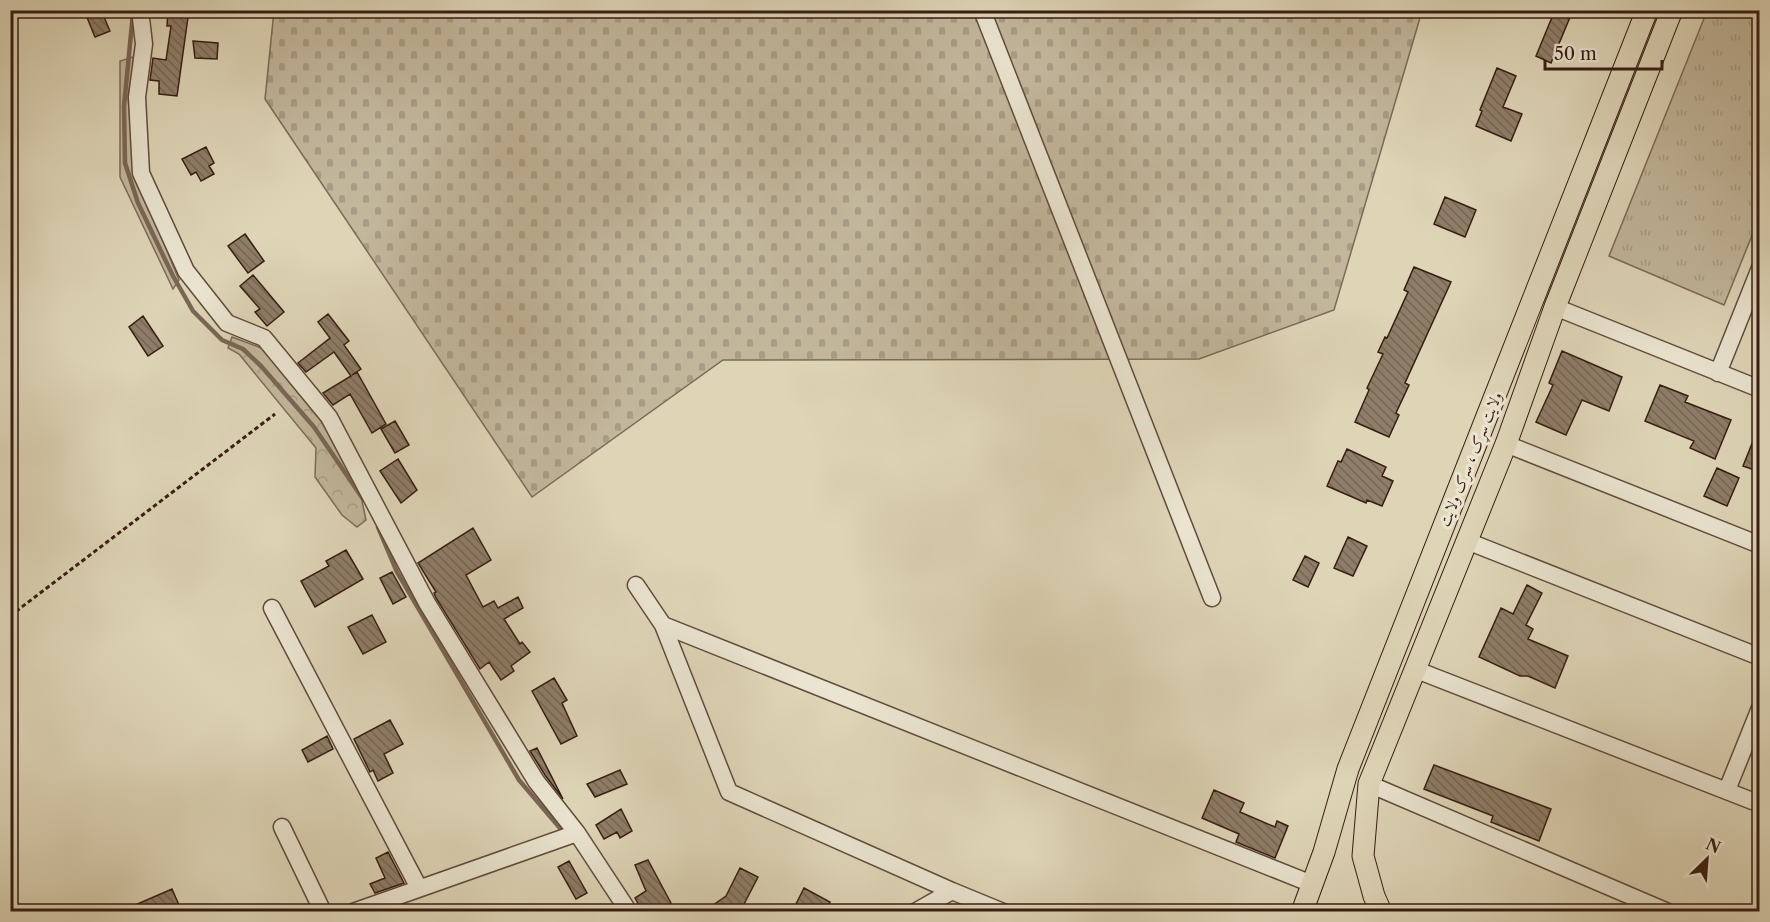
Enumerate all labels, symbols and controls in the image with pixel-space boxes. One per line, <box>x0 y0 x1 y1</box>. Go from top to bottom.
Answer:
scale bar <box>1545 33 1662 71</box>
text: 50 m <box>1554 43 1597 65</box>
street label: ولایت سړک ، سرک ولایت <box>1434 389 1508 530</box>
north arrow <box>1677 829 1737 889</box>
text: N <box>1703 833 1724 857</box>

